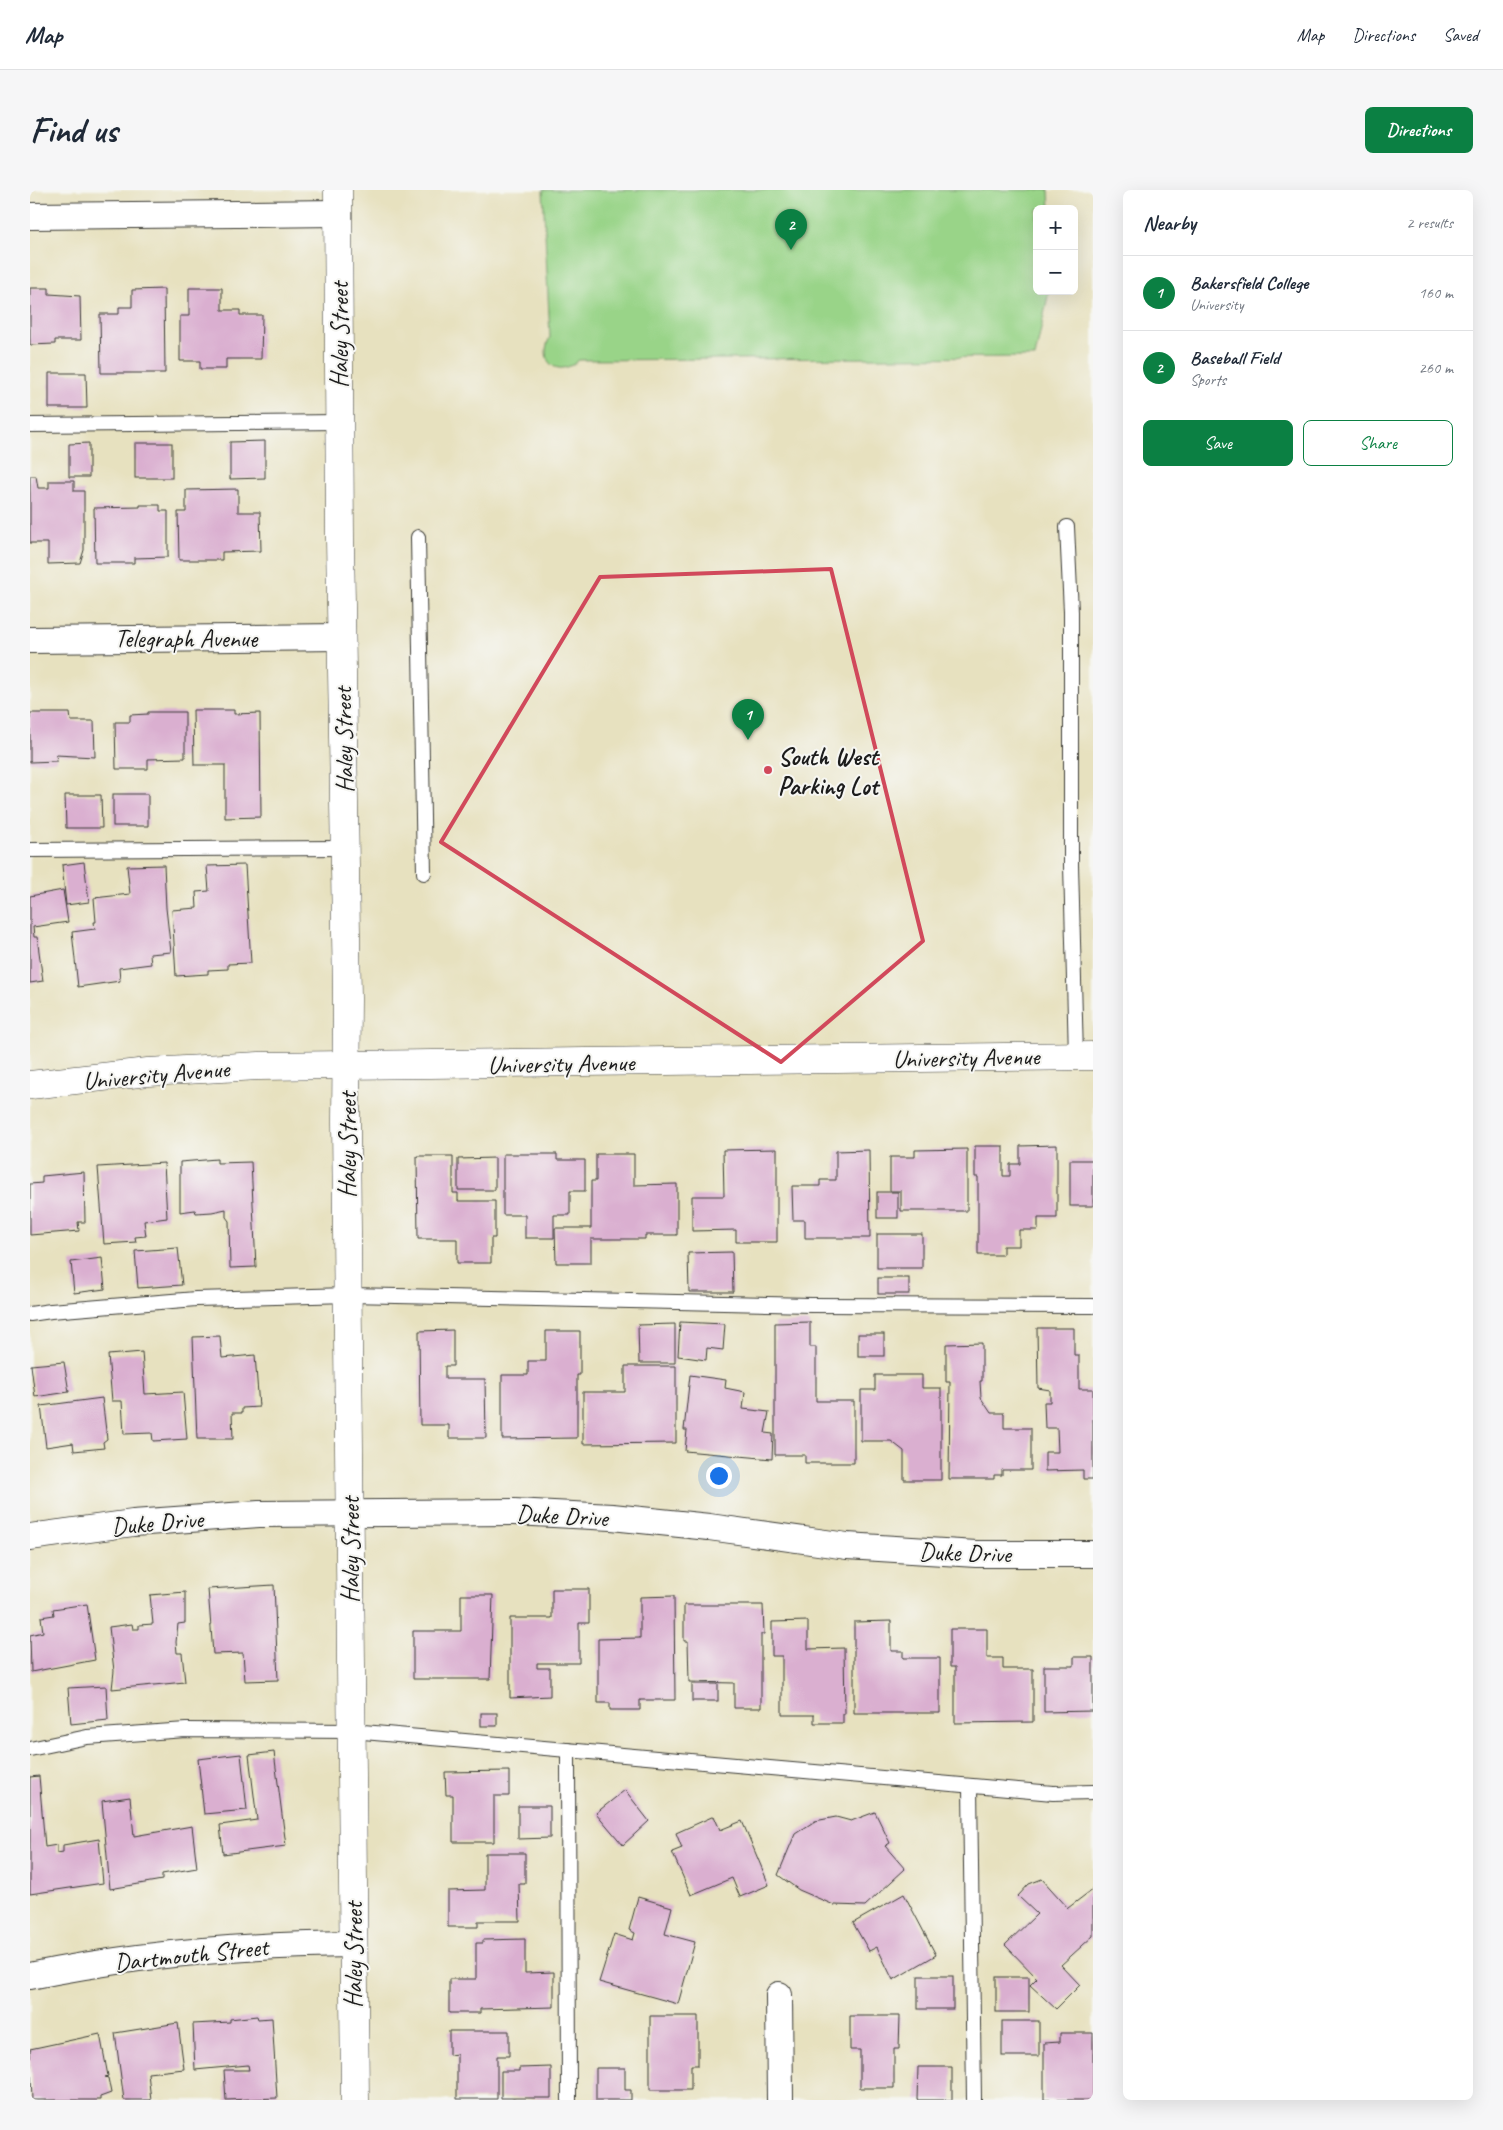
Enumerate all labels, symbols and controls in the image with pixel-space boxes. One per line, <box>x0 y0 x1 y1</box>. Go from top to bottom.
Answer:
text: Map <box>25 20 62 50</box>
text: Map <box>1297 24 1324 46</box>
text: Directions <box>1352 24 1415 46</box>
text: Saved <box>1443 24 1478 46</box>
button: Directions <box>1365 107 1473 153</box>
text: Find us <box>30 108 117 153</box>
map controls <box>1033 205 1078 295</box>
button: + <box>1033 205 1078 250</box>
pin: 2 <box>775 209 807 250</box>
text: Nearby <box>1143 210 1196 236</box>
text: 2 results <box>1406 213 1453 233</box>
button: − <box>1033 250 1078 295</box>
text: Bakersfield College <box>1190 271 1308 295</box>
street label: Haley Street <box>324 279 356 388</box>
text: 1 <box>1155 283 1163 303</box>
text: 160 m <box>1419 283 1453 303</box>
text: University <box>1190 295 1243 315</box>
text: Baseball Field <box>1190 346 1279 370</box>
text: 2 <box>1155 358 1163 378</box>
text: 260 m <box>1419 358 1453 378</box>
text: Sports <box>1190 370 1226 390</box>
button: Save <box>1143 420 1293 466</box>
button: Share <box>1303 420 1453 466</box>
street label: Telegraph Avenue <box>115 623 259 655</box>
street label: Haley Street <box>327 684 361 793</box>
pin: 1 <box>732 699 764 740</box>
place label: South West Parking Lot <box>778 741 880 802</box>
marker: South West Parking Lot <box>762 764 774 776</box>
street label: University Avenue <box>892 1041 1042 1075</box>
street label: University Avenue <box>487 1047 637 1081</box>
street label: University Avenue <box>82 1052 233 1097</box>
street label: Haley Street <box>332 1089 364 1198</box>
your location <box>706 1463 732 1489</box>
street label: Haley Street <box>335 1494 367 1603</box>
street label: Duke Drive <box>515 1498 610 1534</box>
street label: Duke Drive <box>110 1503 206 1543</box>
street label: Duke Drive <box>919 1535 1013 1571</box>
street label: Haley Street <box>338 1899 370 2008</box>
street label: Dartmouth Street <box>113 1931 272 1979</box>

